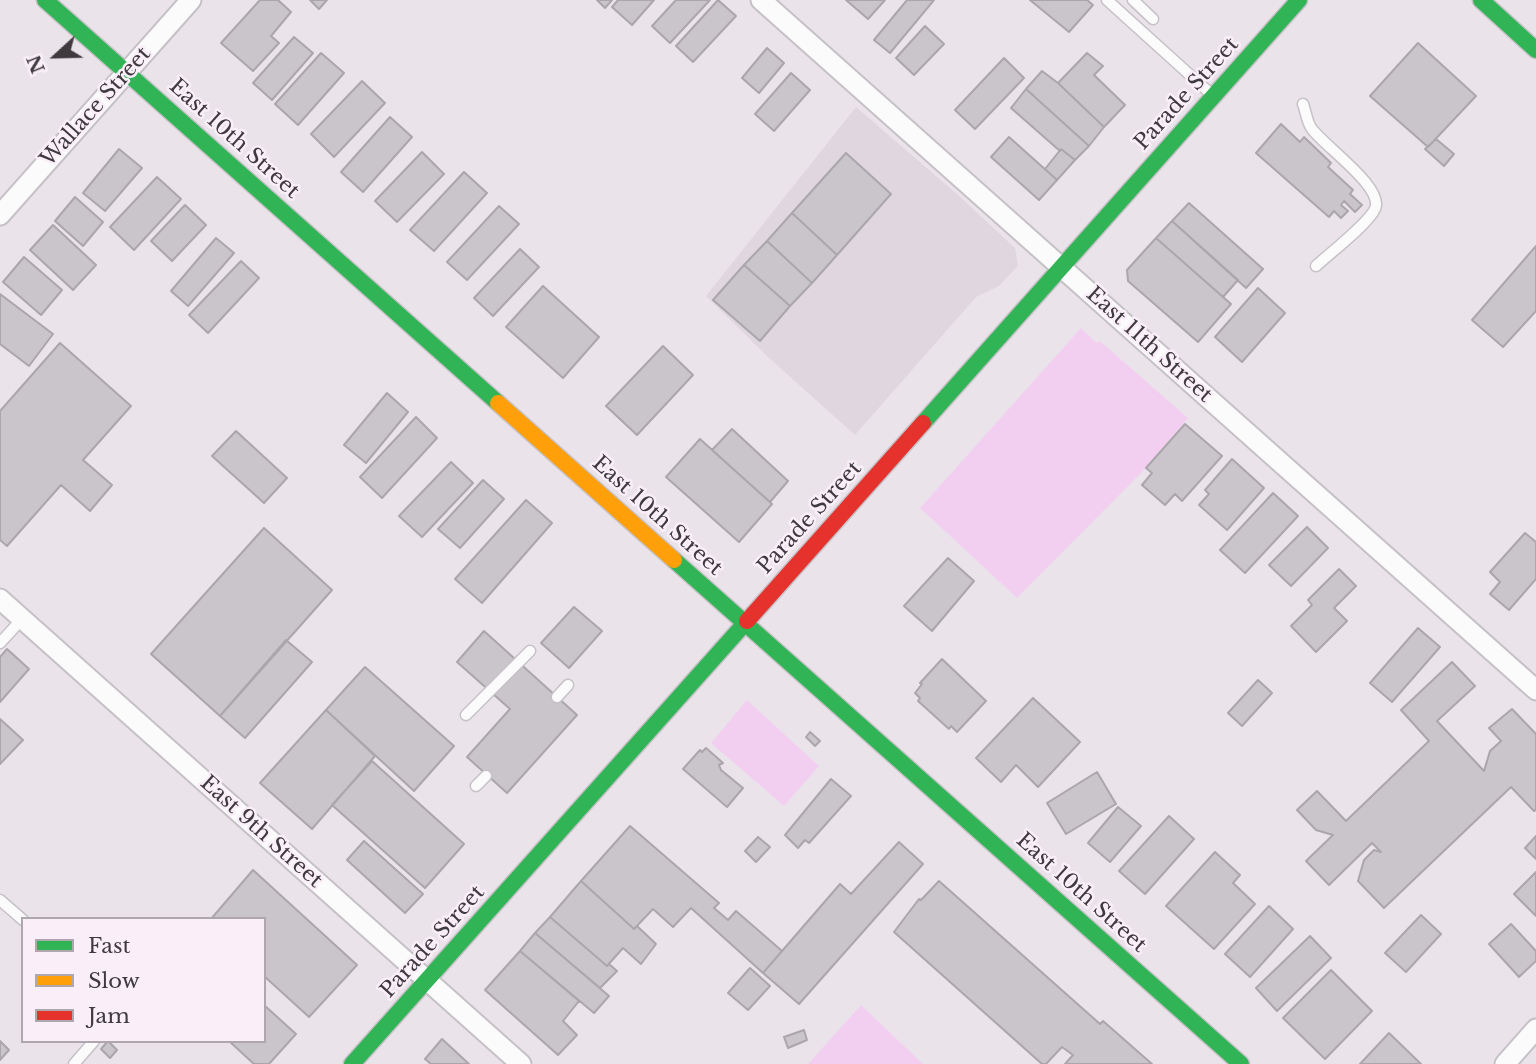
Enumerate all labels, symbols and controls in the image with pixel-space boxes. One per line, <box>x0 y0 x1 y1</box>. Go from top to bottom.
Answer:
north arrow <box>21 21 91 91</box>
street label: Parade Street <box>1130 32 1244 156</box>
street label: Wallace Street <box>36 42 156 172</box>
text: N <box>22 51 50 77</box>
street label: East 10th Street <box>164 74 304 204</box>
street label: East 11th Street <box>1081 282 1217 408</box>
street label: East 10th Street <box>587 451 727 581</box>
street label: Parade Street <box>753 456 867 580</box>
street label: East 9th Street <box>195 771 327 893</box>
street label: East 10th Street <box>1011 828 1151 958</box>
street label: Parade Street <box>376 880 490 1004</box>
legend <box>21 917 266 1043</box>
text: Fast <box>88 933 130 959</box>
text: Slow <box>88 968 140 994</box>
text: Jam <box>88 1003 130 1029</box>

